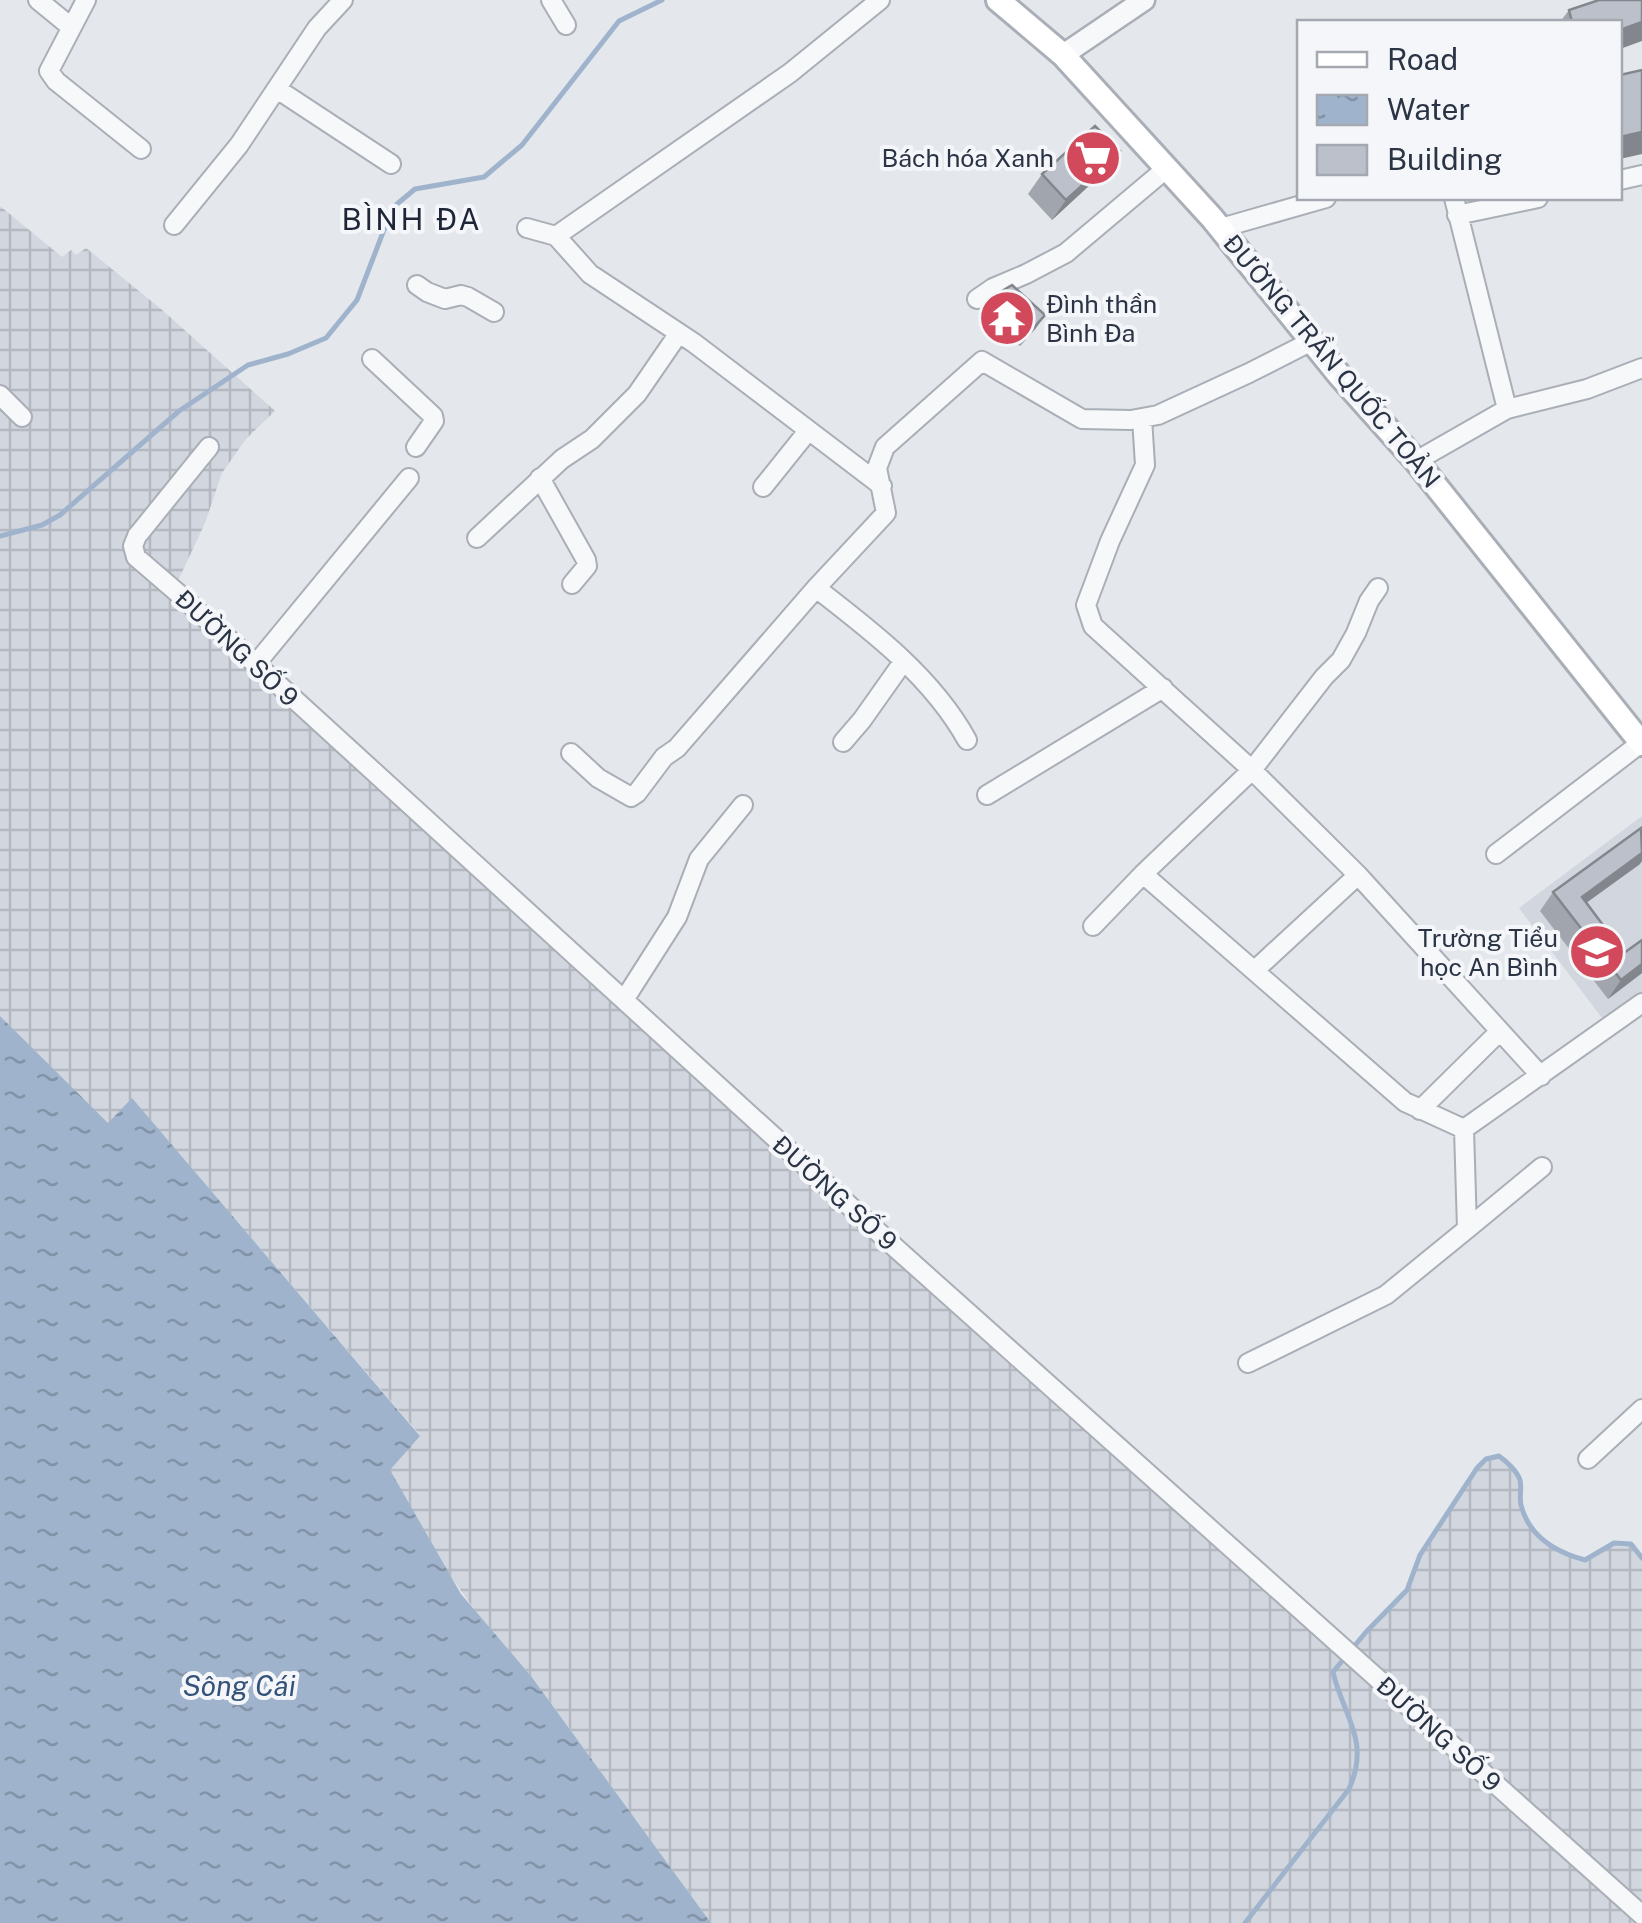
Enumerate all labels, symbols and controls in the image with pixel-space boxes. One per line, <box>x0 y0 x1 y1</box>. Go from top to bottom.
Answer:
legend <box>1297 20 1622 200</box>
text: Road <box>1387 41 1458 77</box>
text: Water <box>1387 91 1470 127</box>
supermarket icon: Bách hóa Xanh <box>1063 128 1123 188</box>
text: Building <box>1387 141 1502 177</box>
place label: Bách hóa Xanh <box>881 143 1054 173</box>
district label: BÌNH ĐA <box>342 201 482 237</box>
street label: ĐƯỜNG TRẦN QUỐC TOẢN <box>1217 227 1448 494</box>
temple icon: Đình thần Bình Đa <box>977 288 1037 348</box>
place label: Đình thần Bình Đa <box>1046 289 1157 348</box>
street label: ĐƯỜNG SỐ 9 <box>169 582 306 713</box>
school or university icon: Trường Tiểu học An Bình <box>1567 922 1627 982</box>
place label: Trường Tiểu học An Bình <box>1418 923 1558 982</box>
street label: ĐƯỜNG SỐ 9 <box>767 1128 905 1257</box>
water label: Sông Cái <box>182 1669 296 1702</box>
street label: ĐƯỜNG SỐ 9 <box>1371 1669 1509 1798</box>

